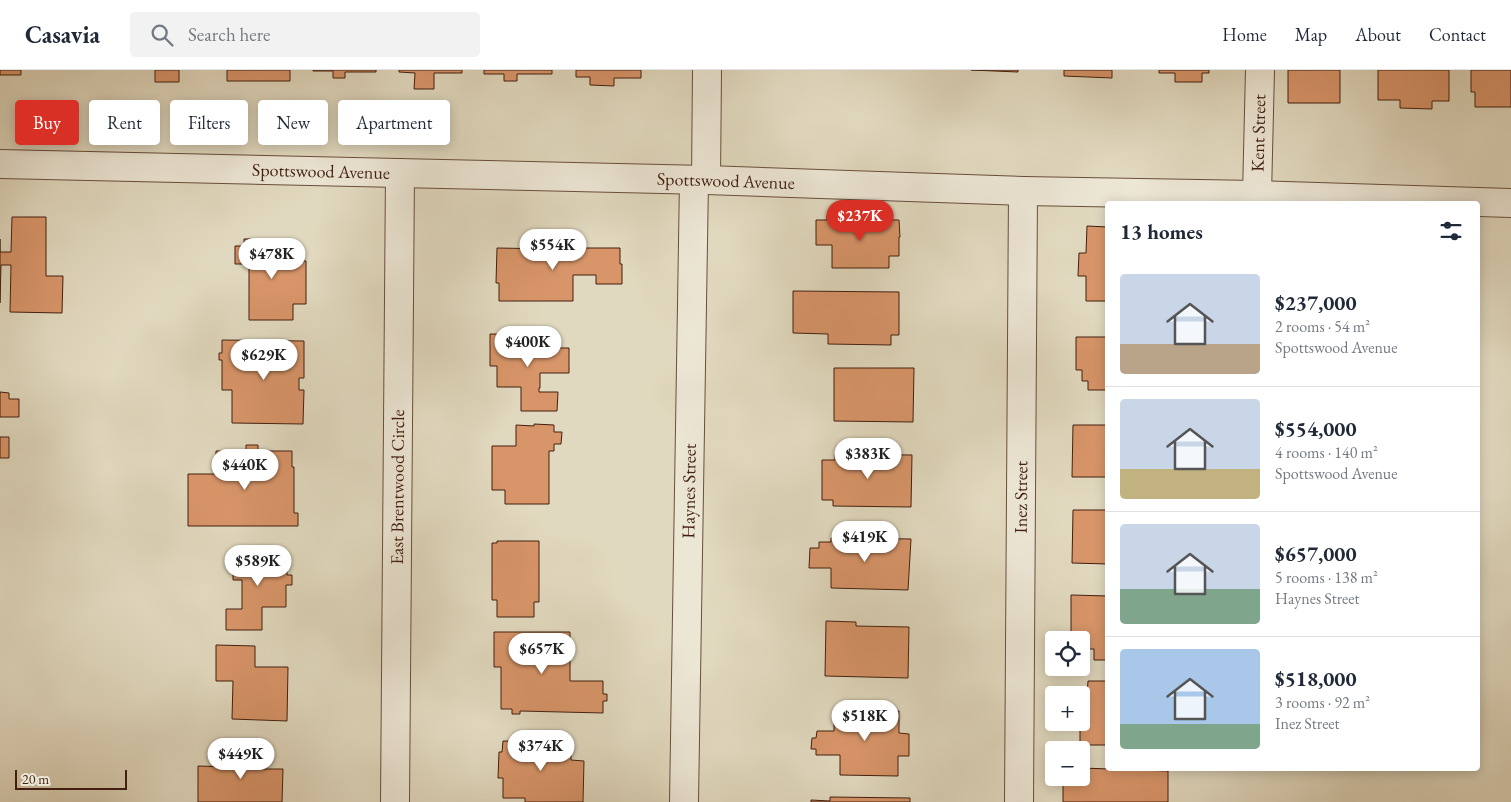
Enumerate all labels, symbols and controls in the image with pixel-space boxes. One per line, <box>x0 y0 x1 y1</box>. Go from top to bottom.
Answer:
search box <box>130 12 480 57</box>
text: Casavia <box>25 19 100 50</box>
icon: search <box>148 21 176 49</box>
text: Search here <box>188 22 270 47</box>
text: Home <box>1222 23 1267 46</box>
text: Map <box>1295 23 1327 46</box>
text: About <box>1355 23 1401 46</box>
text: Contact <box>1429 23 1486 46</box>
street label: Kent Street <box>1246 94 1270 172</box>
chip: Buy <box>15 100 79 145</box>
chip: Rent <box>89 100 160 145</box>
chip: Filters <box>170 100 248 145</box>
chip: New <box>258 100 328 145</box>
chip: Apartment <box>338 100 450 145</box>
street label: Spottswood Avenue <box>252 158 390 184</box>
street label: Spottswood Avenue <box>657 167 795 194</box>
pin: $237K <box>825 200 895 242</box>
text: $237K <box>838 205 882 226</box>
icon: filters <box>1437 217 1465 245</box>
text: 13 homes <box>1120 218 1203 245</box>
pin: $554K <box>518 228 588 271</box>
text: $554K <box>531 234 575 255</box>
pin: $478K <box>237 238 307 280</box>
text: $478K <box>250 243 294 264</box>
text: $237,000 <box>1275 289 1357 316</box>
icon: home <box>1160 294 1220 354</box>
text: 2 rooms · 54 m² <box>1275 316 1370 337</box>
pin: $400K <box>493 326 563 368</box>
text: $400K <box>506 331 550 352</box>
text: Spottswood Avenue <box>1275 337 1398 358</box>
pin: $629K <box>229 338 299 381</box>
text: $629K <box>242 344 286 365</box>
street label: East Brentwood Circle <box>385 409 409 565</box>
text: $554,000 <box>1275 415 1357 442</box>
icon: home <box>1160 419 1220 479</box>
pin: $383K <box>833 438 903 480</box>
text: 4 rooms · 140 m² <box>1275 442 1378 463</box>
street label: Haynes Street <box>676 443 701 539</box>
text: $383K <box>846 443 890 464</box>
pin: $440K <box>210 448 280 491</box>
text: $440K <box>223 454 267 475</box>
street label: Inez Street <box>1009 460 1032 533</box>
text: Spottswood Avenue <box>1275 463 1398 484</box>
pin: $419K <box>830 520 900 563</box>
text: $419K <box>843 526 887 547</box>
text: $657,000 <box>1275 540 1357 567</box>
pin: $589K <box>223 544 293 587</box>
icon: home <box>1160 544 1220 604</box>
text: $589K <box>236 550 280 571</box>
text: 5 rooms · 138 m² <box>1275 567 1378 588</box>
text: Haynes Street <box>1275 588 1359 609</box>
map controls <box>1045 631 1090 786</box>
button: locate <box>1045 631 1090 676</box>
pin: $657K <box>507 632 577 675</box>
text: $657K <box>520 638 564 659</box>
text: $518,000 <box>1275 665 1357 692</box>
icon: home <box>1160 669 1220 729</box>
button: + <box>1045 686 1090 731</box>
text: 3 rooms · 92 m² <box>1275 692 1370 713</box>
pin: $518K <box>830 700 900 742</box>
text: $518K <box>843 705 887 726</box>
text: Inez Street <box>1275 713 1340 734</box>
pin: $374K <box>506 730 576 772</box>
text: $374K <box>519 735 563 756</box>
pin: $449K <box>206 738 276 780</box>
button: − <box>1045 741 1090 786</box>
text: $449K <box>219 743 263 764</box>
scale bar <box>15 767 128 790</box>
text: 20 m <box>22 770 49 788</box>

